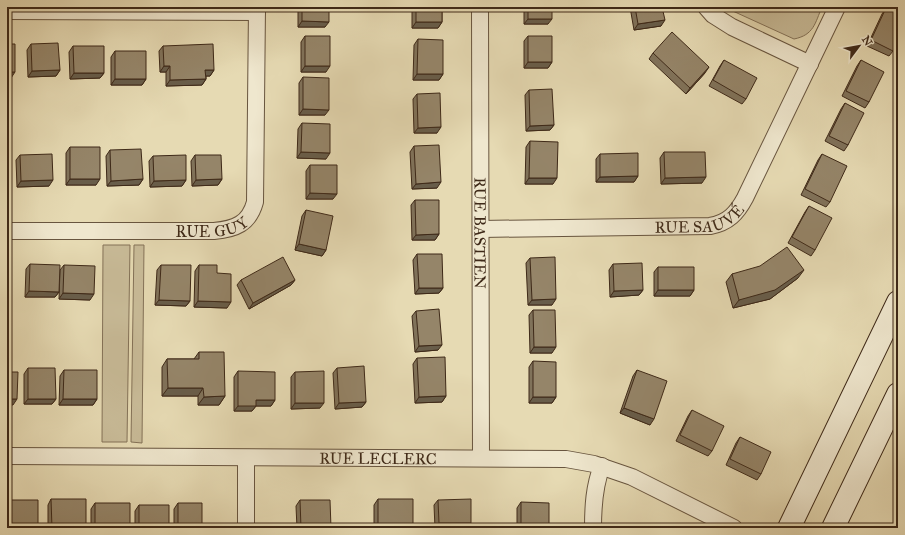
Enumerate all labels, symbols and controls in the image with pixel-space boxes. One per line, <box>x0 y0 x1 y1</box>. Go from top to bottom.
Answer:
north arrow <box>839 26 879 66</box>
text: N <box>859 34 875 49</box>
street label: RUE BASTIEN <box>471 177 490 289</box>
street label: RUE SAUVÉ <box>654 199 748 236</box>
street label: RUE GUY <box>176 212 252 241</box>
street label: RUE LECLERC <box>319 448 437 468</box>

